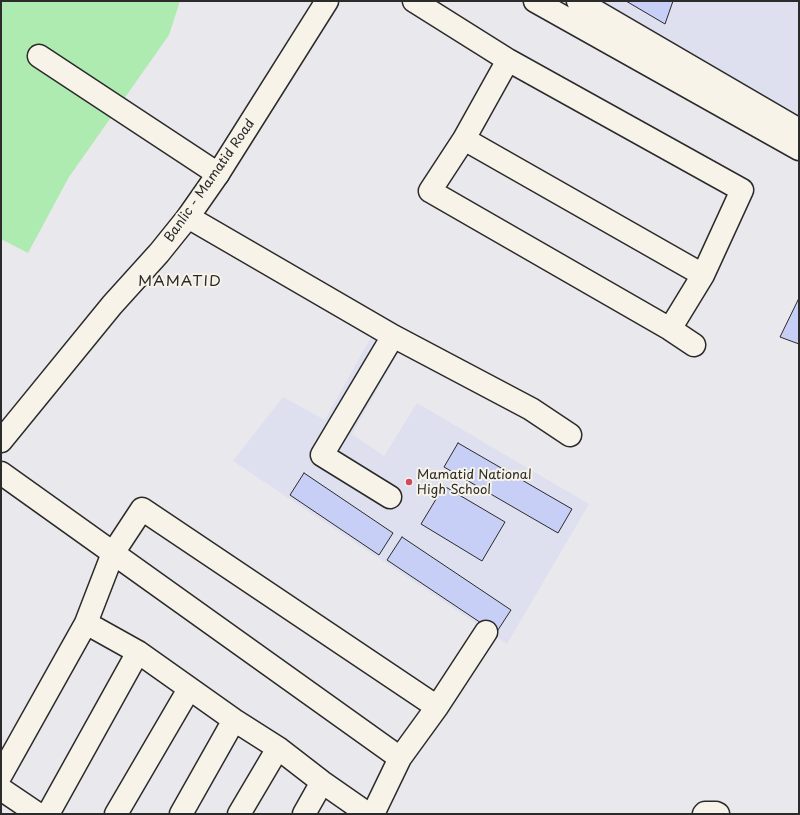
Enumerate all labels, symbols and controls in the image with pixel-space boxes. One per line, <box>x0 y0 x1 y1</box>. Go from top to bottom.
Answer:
street label: Banlic - Mamatid Road <box>162 116 258 246</box>
district label: MAMATID <box>138 273 222 291</box>
place label: Mamatid National High School <box>417 467 532 498</box>
marker: Mamatid National High School <box>404 477 414 487</box>

